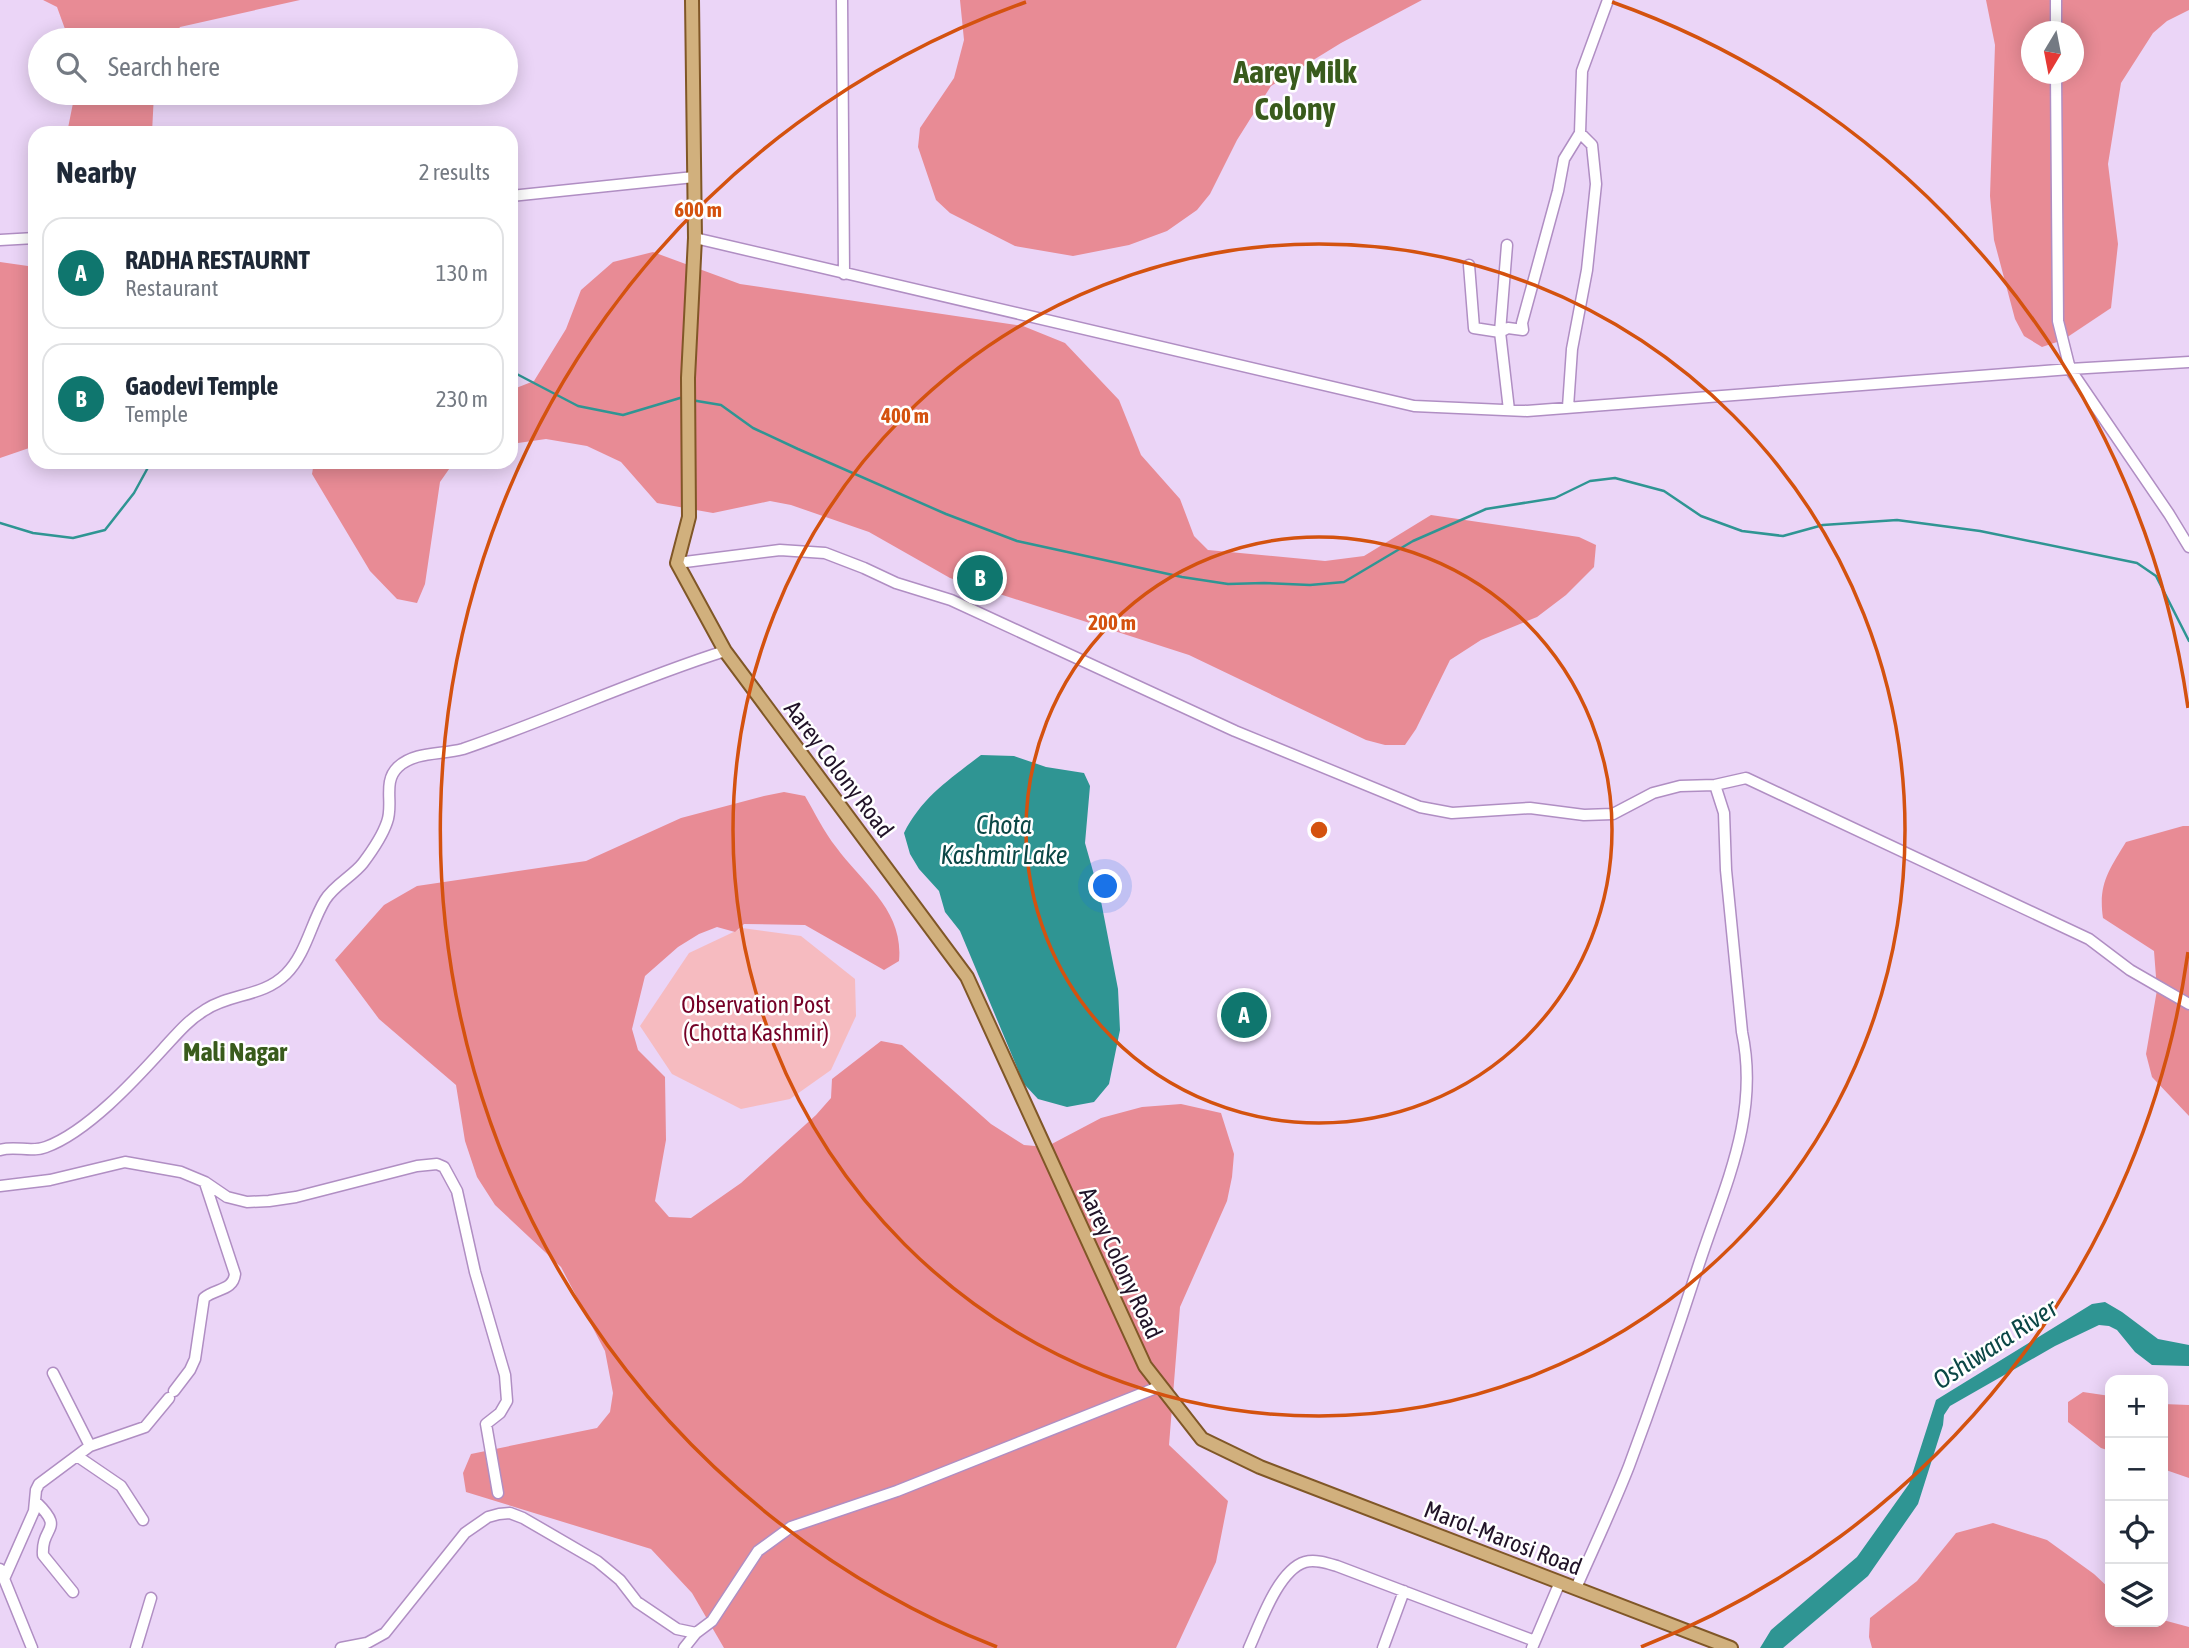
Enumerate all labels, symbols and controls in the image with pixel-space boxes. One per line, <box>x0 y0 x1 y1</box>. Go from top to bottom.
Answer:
north arrow <box>2021 21 2084 84</box>
search box <box>28 28 518 105</box>
icon: search <box>52 48 90 86</box>
text: Search here <box>108 52 220 82</box>
district label: Aarey Milk Colony <box>1232 53 1357 127</box>
text: Nearby <box>56 155 136 189</box>
text: 2 results <box>419 159 490 185</box>
text: 600 m <box>674 197 722 221</box>
text: RADHA RESTAURNT <box>125 245 310 275</box>
text: A <box>75 260 87 286</box>
text: 130 m <box>436 260 488 286</box>
text: Restaurant <box>125 275 218 301</box>
text: Gaodevi Temple <box>125 371 278 401</box>
text: B <box>76 386 86 412</box>
text: 230 m <box>436 386 488 412</box>
text: Temple <box>125 401 188 427</box>
text: 400 m <box>880 403 929 427</box>
pin: B <box>957 552 1003 604</box>
text: 200 m <box>1088 610 1136 634</box>
street label: Aarey Colony Road <box>779 695 899 843</box>
water label: Chota Kashmir Lake <box>941 810 1067 870</box>
centre of rings <box>1307 818 1331 842</box>
your location <box>1088 869 1122 903</box>
pin: A <box>1221 989 1267 1041</box>
park label: Observation Post (Chotta Kashmir) <box>681 991 831 1046</box>
district label: Mali Nagar <box>183 1037 288 1067</box>
street label: Aarey Colony Road <box>1074 1183 1168 1343</box>
water label: Oshiwara River <box>1927 1292 2064 1395</box>
map controls <box>2105 1375 2168 1627</box>
button: + <box>2105 1375 2168 1438</box>
button: − <box>2105 1438 2168 1501</box>
street label: Marol-Marosi Road <box>1420 1496 1586 1580</box>
button: locate <box>2105 1501 2168 1564</box>
button: layers <box>2105 1564 2168 1627</box>

